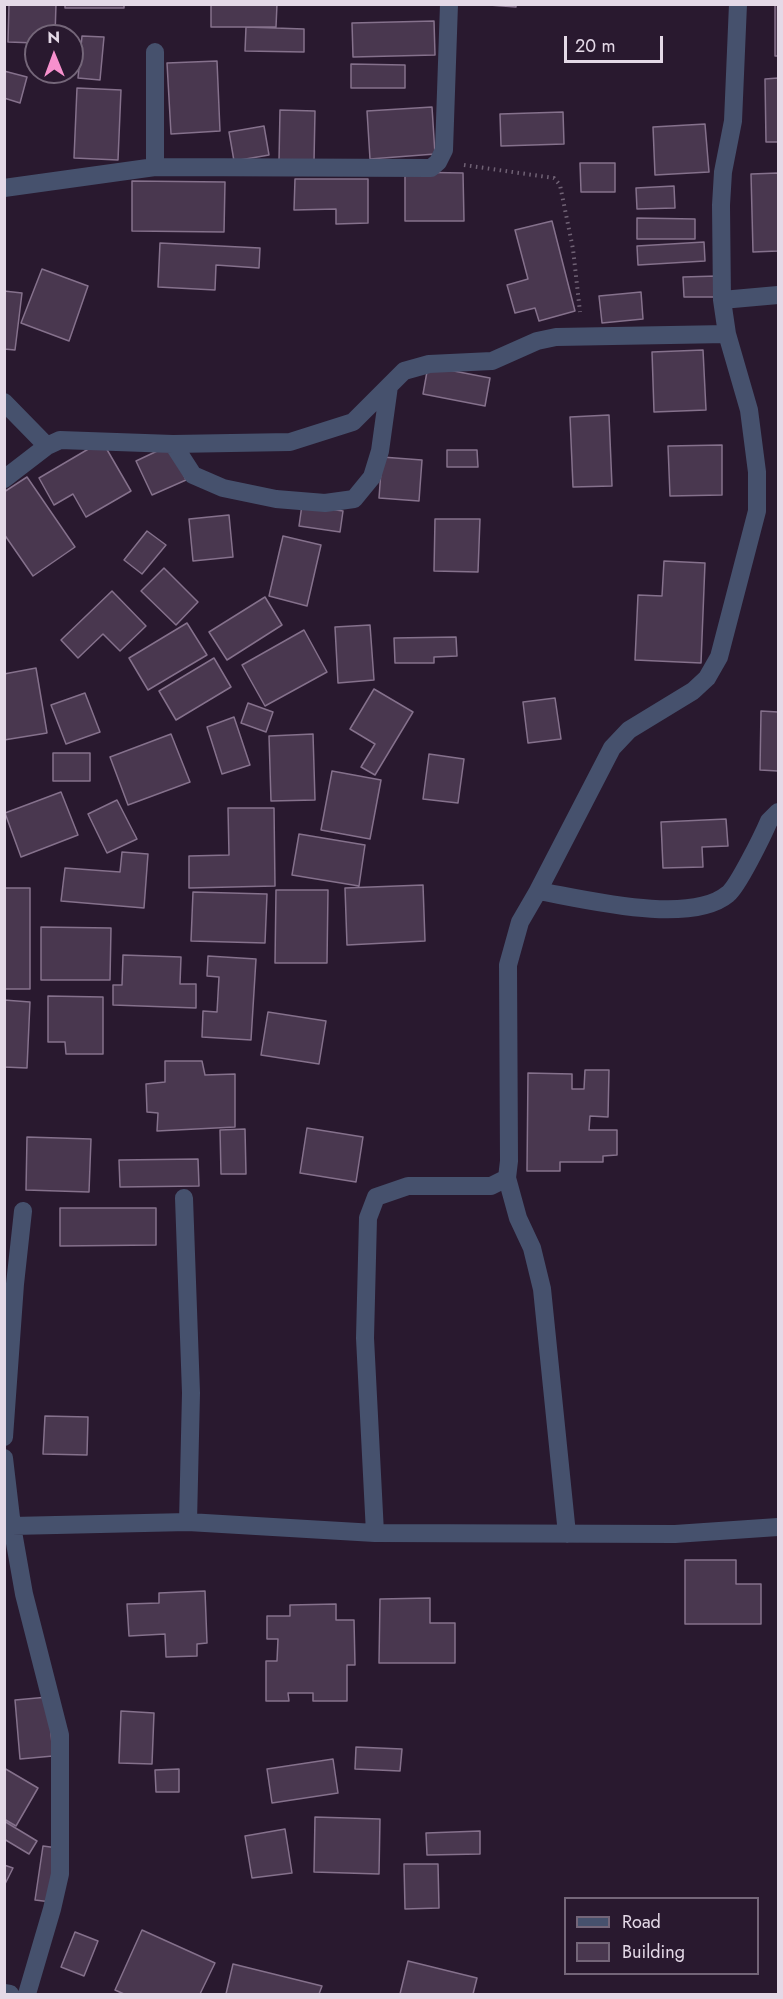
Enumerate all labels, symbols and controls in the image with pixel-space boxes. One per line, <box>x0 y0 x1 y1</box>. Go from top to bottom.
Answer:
north arrow <box>24 24 84 84</box>
scale bar <box>567 24 666 62</box>
text: N <box>47 26 60 49</box>
text: 20 m <box>575 33 615 59</box>
legend <box>564 1897 759 1975</box>
text: Road <box>622 1909 661 1935</box>
text: Building <box>622 1939 685 1965</box>

